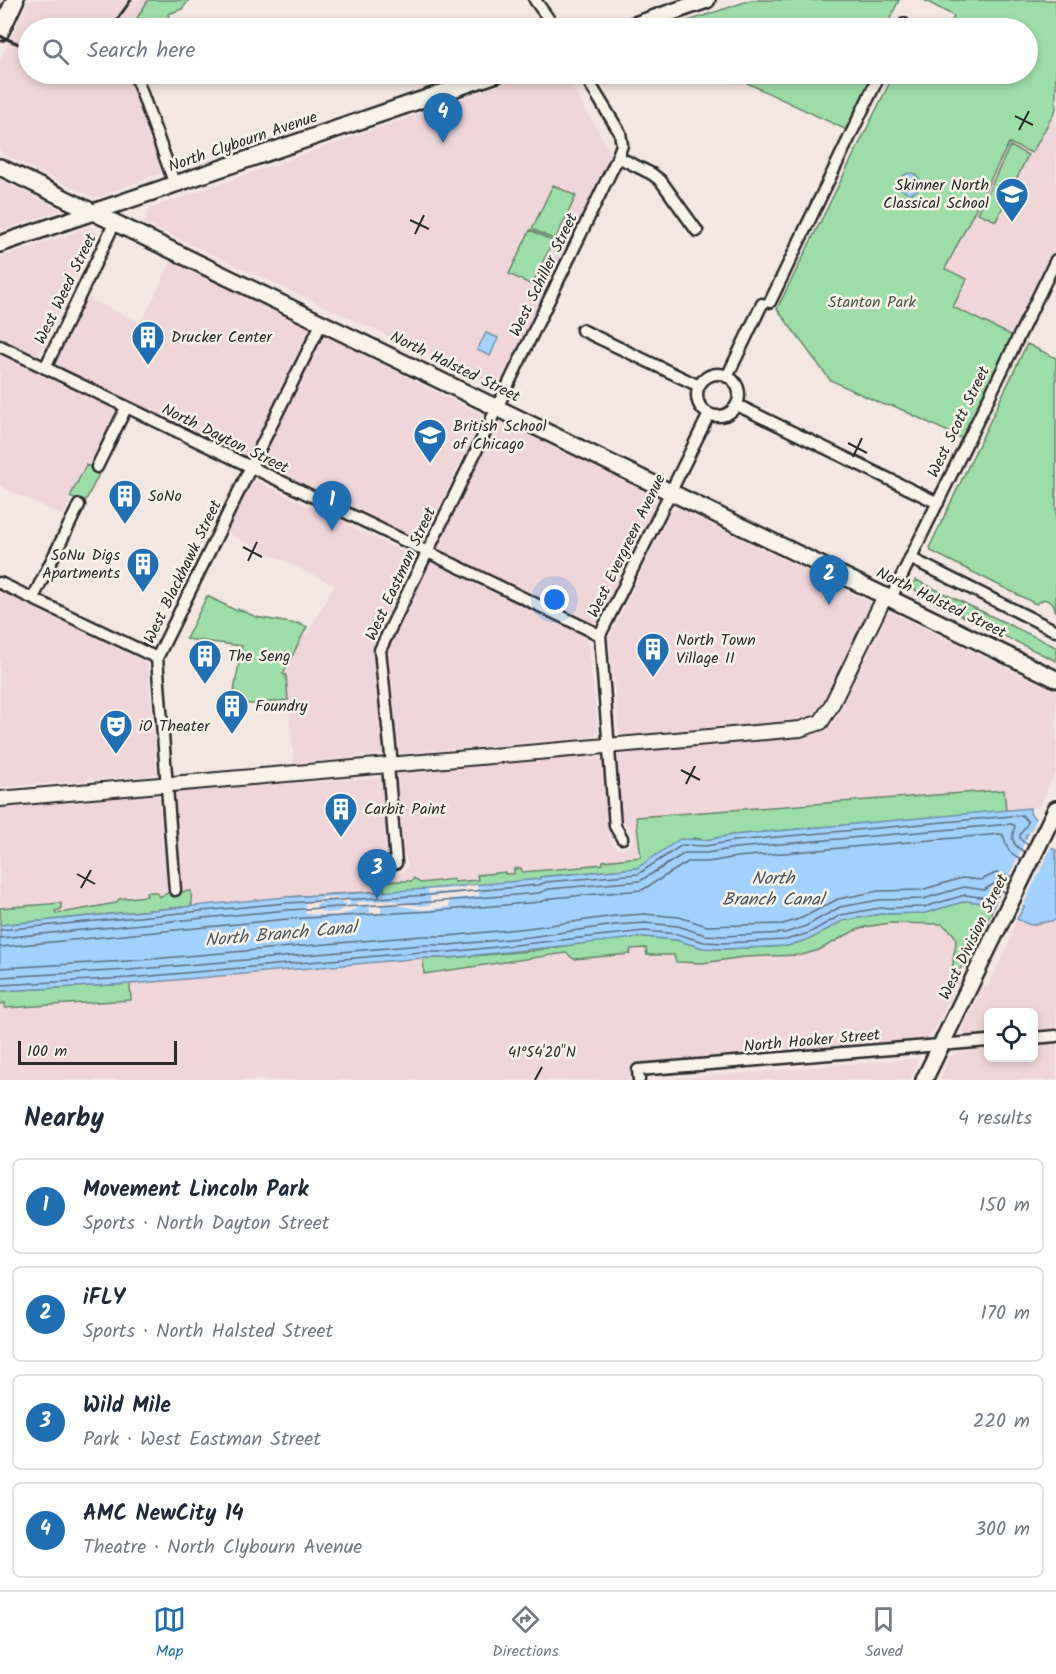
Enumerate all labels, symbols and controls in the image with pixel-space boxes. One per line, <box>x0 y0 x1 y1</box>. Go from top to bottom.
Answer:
search box <box>18 18 1038 84</box>
text: Search here <box>87 34 195 69</box>
icon: search <box>39 35 72 68</box>
pin: 4 <box>424 94 462 143</box>
street label: North Clybourn Avenue <box>165 105 321 179</box>
place label: Skinner North Classical School <box>883 173 989 216</box>
school or university icon: Skinner North Classical School <box>994 176 1030 223</box>
street label: West Schiller Street <box>503 208 585 341</box>
street label: West Weed Street <box>28 228 104 349</box>
park label: Stanton Park <box>828 290 917 315</box>
building icon: Drucker Center <box>130 319 166 366</box>
place label: Drucker Center <box>171 325 274 350</box>
street label: North Halsted Street <box>386 325 525 410</box>
street label: West Scott Street <box>921 361 997 482</box>
street label: North Dayton Street <box>157 397 294 481</box>
place label: British School of Chicago <box>453 414 547 457</box>
school or university icon: British School of Chicago <box>412 417 448 464</box>
street label: West Evergreen Avenue <box>581 470 673 622</box>
building icon: SoNo <box>107 478 143 525</box>
pin: 1 <box>312 482 352 531</box>
place label: SoNo <box>148 484 182 509</box>
street label: West Blackhawk Street <box>137 495 229 648</box>
street label: West Eastman Street <box>359 502 443 645</box>
place label: SoNu Digs Apartments <box>42 543 120 586</box>
building icon: SoNu Digs Apartments <box>125 546 161 593</box>
pin: 2 <box>810 556 848 605</box>
street label: North Halsted Street <box>872 561 1011 646</box>
your location <box>540 585 569 614</box>
place label: North Town Village II <box>676 628 756 671</box>
building icon: North Town Village II <box>635 631 671 678</box>
building icon: The Seng <box>187 638 223 685</box>
place label: The Seng <box>228 644 291 669</box>
building icon: Foundry <box>214 688 250 735</box>
place label: Foundry <box>255 694 308 719</box>
theatre icon: iO Theater <box>98 708 134 755</box>
place label: iO Theater <box>139 714 211 739</box>
building icon: Carbit Paint <box>323 791 359 838</box>
place label: Carbit Paint <box>364 797 447 822</box>
pin: 3 <box>358 850 397 899</box>
water label: North Branch Canal <box>722 865 828 915</box>
street label: West Division Street <box>933 869 1016 1004</box>
water label: North Branch Canal <box>204 914 362 956</box>
map controls <box>984 1008 1038 1062</box>
button: locate <box>984 1008 1038 1062</box>
street label: North Hooker Street <box>743 1023 882 1059</box>
scale bar <box>18 1038 177 1066</box>
text: 100 m <box>27 1039 67 1064</box>
text: 41°54'20"N <box>508 1041 576 1065</box>
text: Nearby <box>24 1098 104 1140</box>
text: 4 results <box>958 1103 1032 1135</box>
text: Movement Lincoln Park <box>83 1173 308 1208</box>
text: 1 <box>42 1190 49 1222</box>
text: 150 m <box>979 1190 1030 1222</box>
text: Sports · North Dayton Street <box>83 1208 329 1240</box>
text: iFLY <box>83 1281 125 1316</box>
text: 2 <box>40 1298 51 1330</box>
text: 170 m <box>981 1298 1030 1330</box>
text: Sports · North Halsted Street <box>83 1316 333 1348</box>
text: Wild Mile <box>83 1389 171 1424</box>
text: 3 <box>40 1406 51 1438</box>
text: 220 m <box>973 1406 1030 1438</box>
text: Park · West Eastman Street <box>83 1424 321 1456</box>
text: AMC NewCity 14 <box>83 1497 244 1532</box>
text: 4 <box>40 1514 51 1546</box>
text: 300 m <box>975 1514 1030 1546</box>
text: Theatre · North Clybourn Avenue <box>83 1532 362 1564</box>
tab: Map <box>153 1603 186 1664</box>
tab: Directions <box>492 1603 559 1664</box>
tab: Saved <box>865 1603 903 1664</box>

